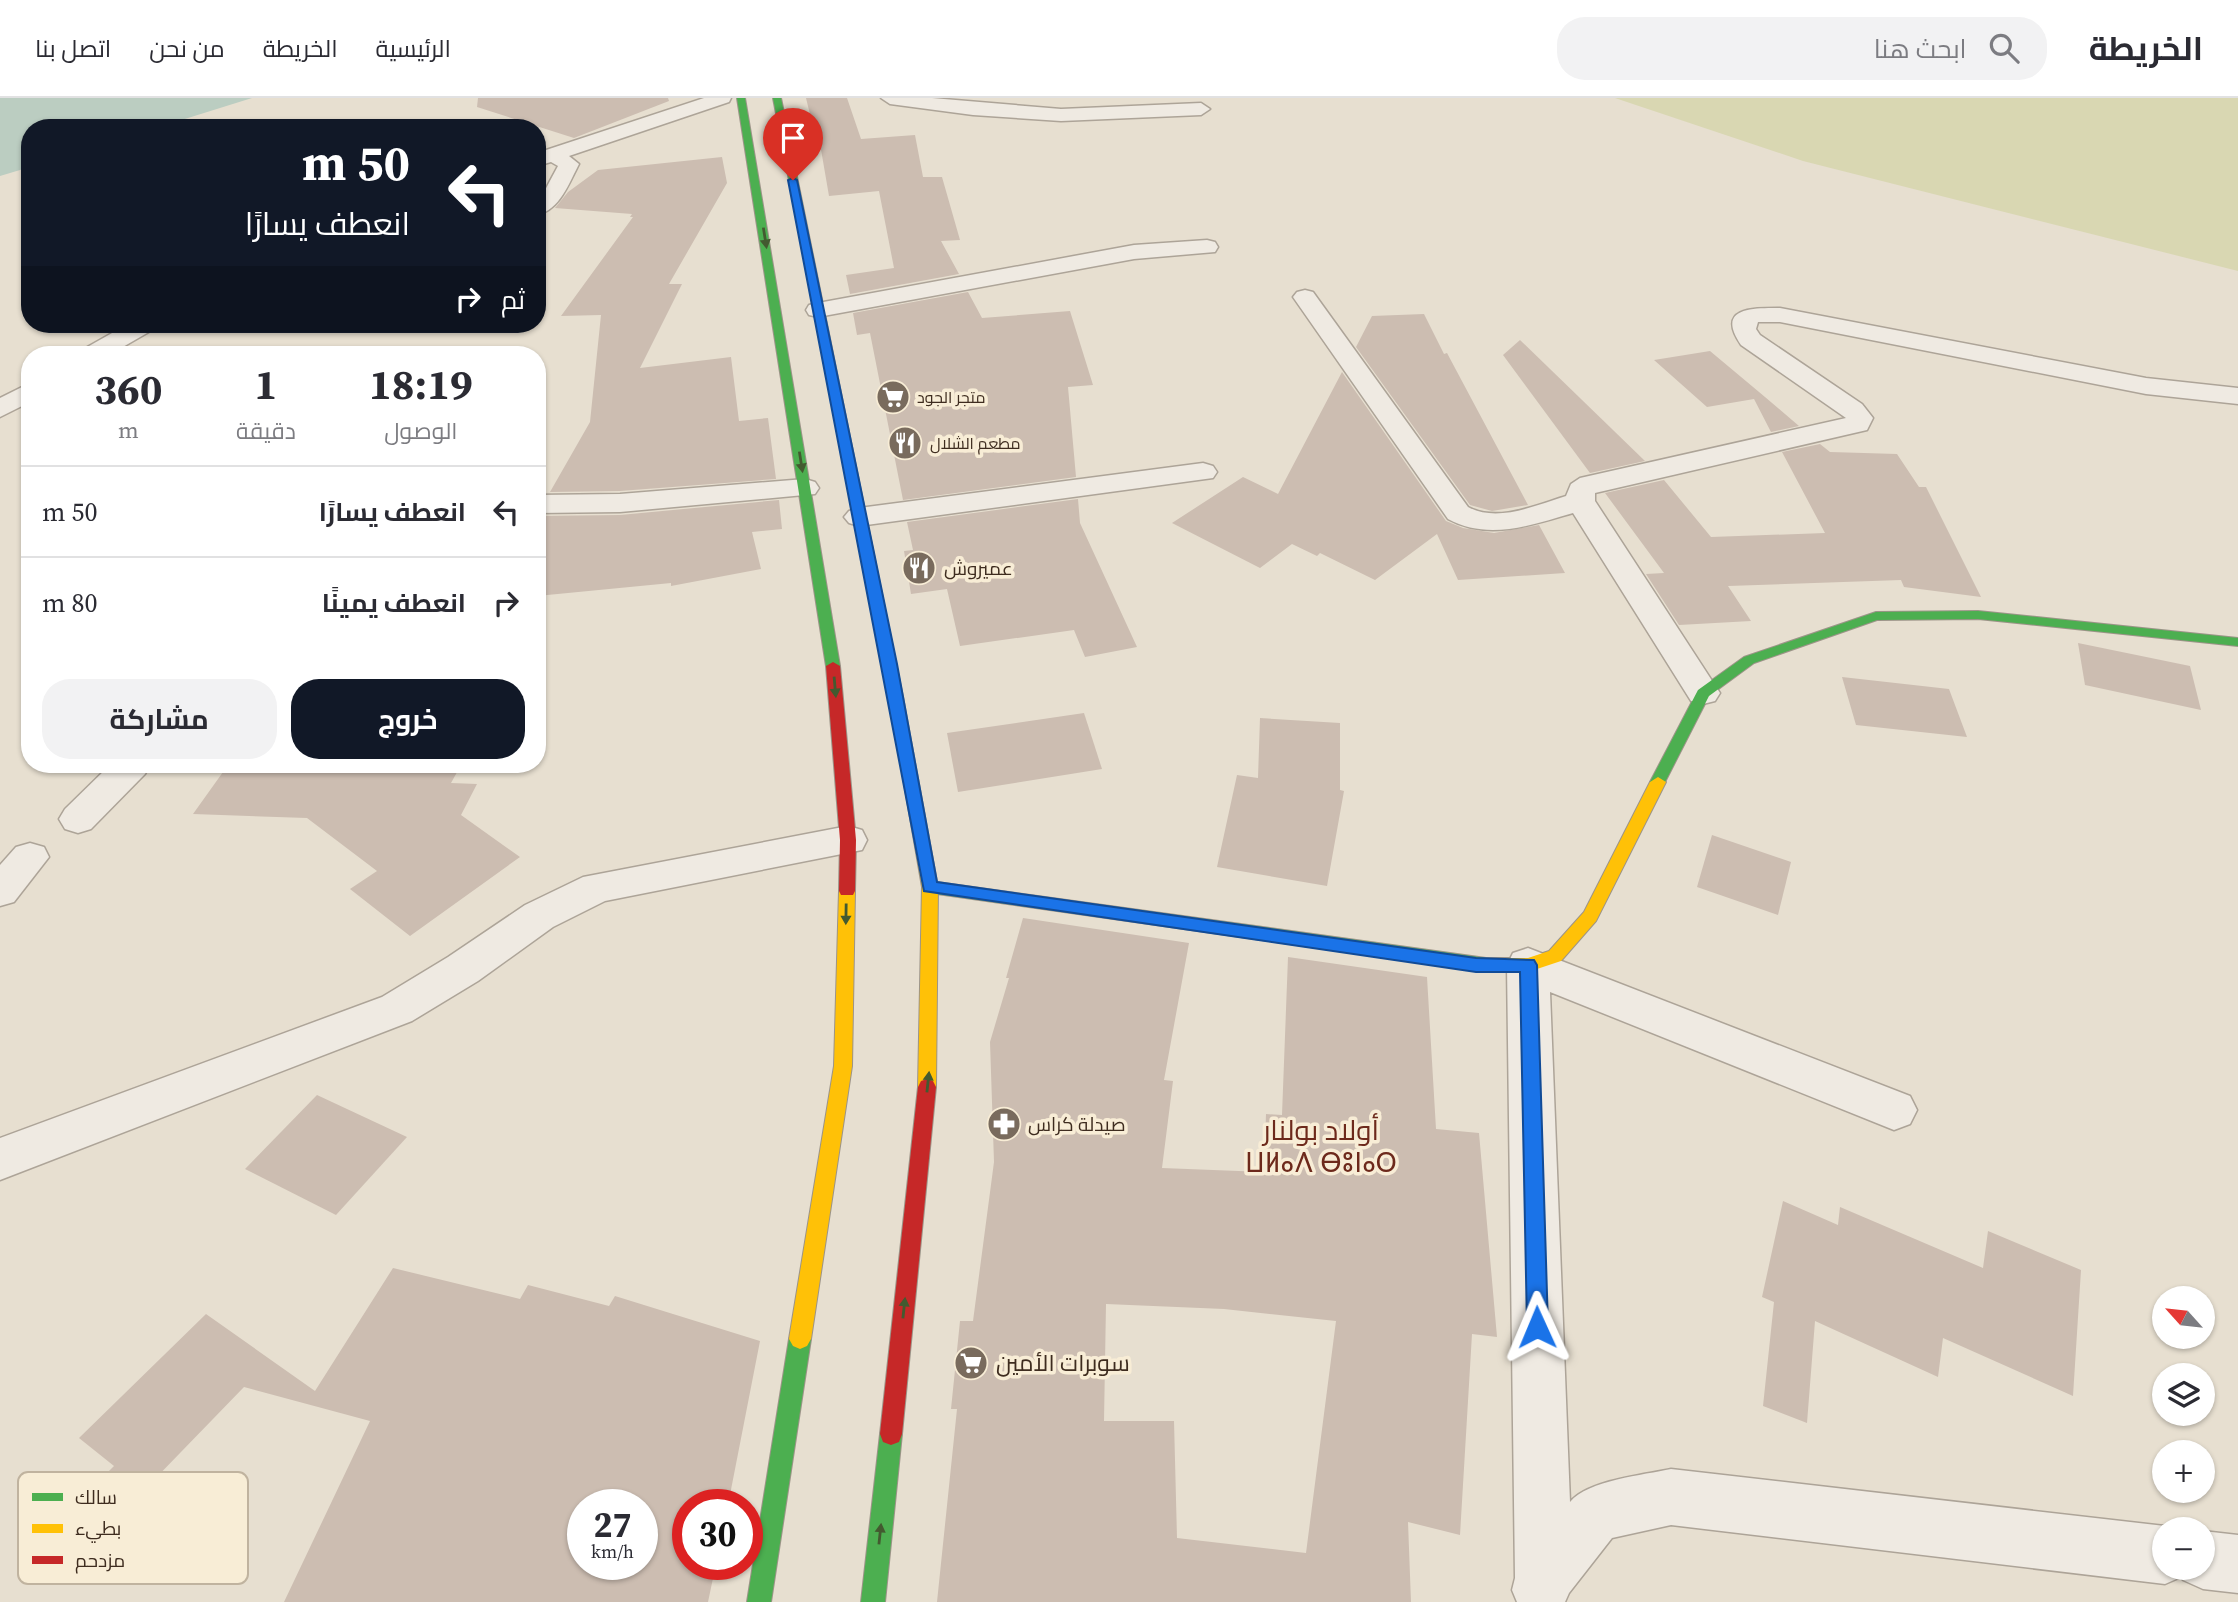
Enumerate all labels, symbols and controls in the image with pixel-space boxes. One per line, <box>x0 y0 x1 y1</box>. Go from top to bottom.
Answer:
search box <box>1557 17 2047 80</box>
text: الخريطة <box>2089 26 2203 71</box>
icon: search <box>1985 29 2023 67</box>
text: ابحث هنا <box>1874 31 1967 67</box>
text: اتصل بنا <box>35 32 111 65</box>
text: من نحن <box>149 32 225 65</box>
text: الخريطة <box>263 32 338 65</box>
text: الرئيسية <box>376 32 451 65</box>
pin <box>763 108 823 180</box>
icon: arrive <box>774 119 812 157</box>
text: 50 m <box>302 129 410 196</box>
icon: left <box>434 147 525 238</box>
text: انعطف يسارًا <box>245 202 410 246</box>
one-way arrow <box>759 227 770 249</box>
icon: right <box>449 280 487 318</box>
text: ثم <box>501 282 525 318</box>
text: 1 <box>254 355 277 413</box>
text: 18:19 <box>369 355 473 413</box>
text: 360 <box>94 360 163 418</box>
supermarket icon: متجر الجود <box>874 378 912 416</box>
place label: متجر الجود <box>917 386 985 408</box>
text: m <box>118 414 139 446</box>
text: دقيقة <box>236 415 296 447</box>
text: الوصول <box>384 415 458 447</box>
restaurant icon: مطعم الشلال <box>886 424 924 462</box>
place label: مطعم الشلال <box>930 432 1021 455</box>
one-way arrow <box>796 451 807 473</box>
icon: left <box>487 493 525 531</box>
text: 50 m <box>42 494 98 530</box>
text: انعطف يسارًا <box>319 494 466 530</box>
restaurant icon: عميروش <box>900 549 938 587</box>
place label: عميروش <box>944 555 1013 581</box>
icon: right <box>487 584 525 622</box>
text: 80 m <box>42 585 98 621</box>
text: انعطف يمينًا <box>322 585 466 621</box>
one-way arrow <box>830 676 841 698</box>
button: مشاركة <box>42 679 277 759</box>
button: خروج <box>291 679 525 759</box>
one-way arrow <box>840 903 852 925</box>
one-way arrow <box>922 1070 933 1092</box>
pharmacy icon: صيدلة كراس <box>985 1105 1023 1143</box>
place label: صيدلة كراس <box>1028 1111 1126 1137</box>
district label: أولاد بولنار ⵡⵍⴰⴷ ⴱⵓⵏⴰⵔ <box>1245 1111 1397 1181</box>
north arrow <box>2152 1286 2216 1349</box>
map controls <box>2152 1286 2215 1580</box>
position arrow <box>1500 1290 1574 1364</box>
one-way arrow <box>898 1297 909 1319</box>
supermarket icon: سوبرات الأمين <box>952 1344 990 1382</box>
place label: سوبرات الأمين <box>996 1347 1130 1379</box>
button: layers <box>2152 1363 2215 1426</box>
button: + <box>2152 1440 2215 1503</box>
legend <box>18 1472 248 1584</box>
text: سالك <box>75 1484 117 1510</box>
speed limit sign: 30 <box>672 1489 763 1580</box>
text: 27 <box>594 1501 631 1549</box>
text: بطيء <box>75 1515 121 1543</box>
button: − <box>2152 1517 2215 1580</box>
one-way arrow <box>875 1523 886 1545</box>
text: km/h <box>591 1539 634 1564</box>
text: مزدحم <box>75 1547 125 1574</box>

